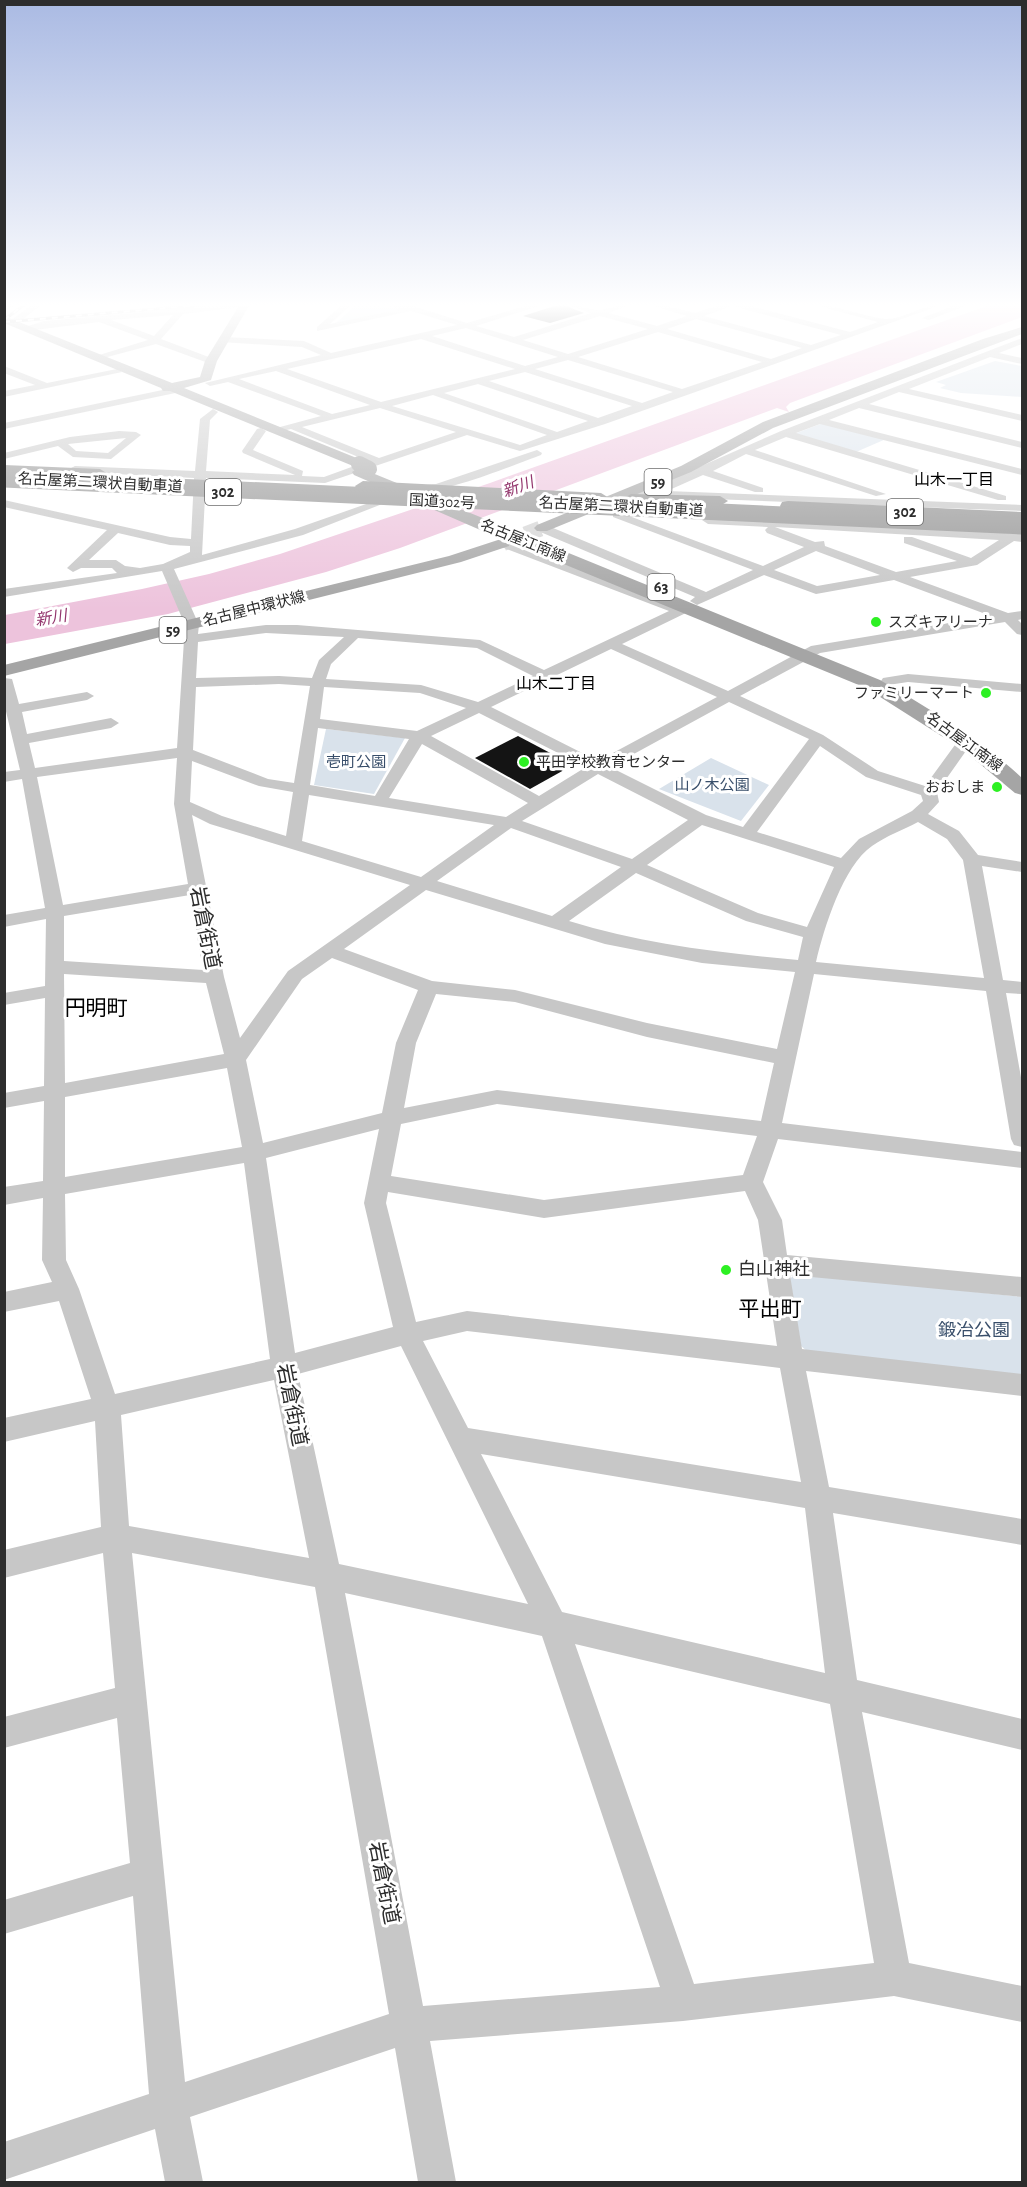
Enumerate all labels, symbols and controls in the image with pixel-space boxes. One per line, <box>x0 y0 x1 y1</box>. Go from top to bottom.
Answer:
street label: 名古屋第二環状自動車道 <box>17 469 183 495</box>
road number: 59 <box>644 469 672 495</box>
water label: 新川 <box>500 472 538 500</box>
district label: 山木一丁目 <box>914 472 994 488</box>
road number: 302 <box>205 479 241 505</box>
street label: 国道302号 <box>409 492 475 511</box>
street label: 名古屋第二環状自動車道 <box>538 493 704 519</box>
road number: 302 <box>887 499 923 525</box>
street label: 名古屋江南線 <box>478 516 568 565</box>
road number: 63 <box>648 574 674 600</box>
street label: 名古屋中環状線 <box>201 587 307 629</box>
water label: 新川 <box>34 606 70 628</box>
place label: スズキアリーナ <box>888 614 993 630</box>
marker: スズキアリーナ <box>869 615 883 629</box>
road number: 59 <box>160 617 186 643</box>
district label: 山木二丁目 <box>516 676 596 692</box>
place label: ファミリーマート <box>854 686 974 701</box>
marker: ファミリーマート <box>979 686 993 700</box>
street label: 名古屋江南線 <box>923 709 1005 775</box>
park label: 壱町公園 <box>326 754 386 770</box>
place label: 平田学校教育センター <box>536 754 686 770</box>
marker: 平田学校教育センター <box>517 755 531 769</box>
park label: 山ノ木公園 <box>674 777 750 793</box>
place label: おおしま <box>925 779 985 795</box>
marker: おおしま <box>990 780 1004 794</box>
street label: 岩倉街道 <box>187 885 224 971</box>
district label: 円明町 <box>65 998 128 1019</box>
place label: 白山神社 <box>738 1259 810 1279</box>
marker: 白山神社 <box>719 1263 733 1277</box>
district label: 平出町 <box>739 1298 802 1320</box>
park label: 鍛冶公園 <box>938 1320 1010 1340</box>
street label: 岩倉街道 <box>274 1362 311 1448</box>
street label: 岩倉街道 <box>366 1840 403 1926</box>

